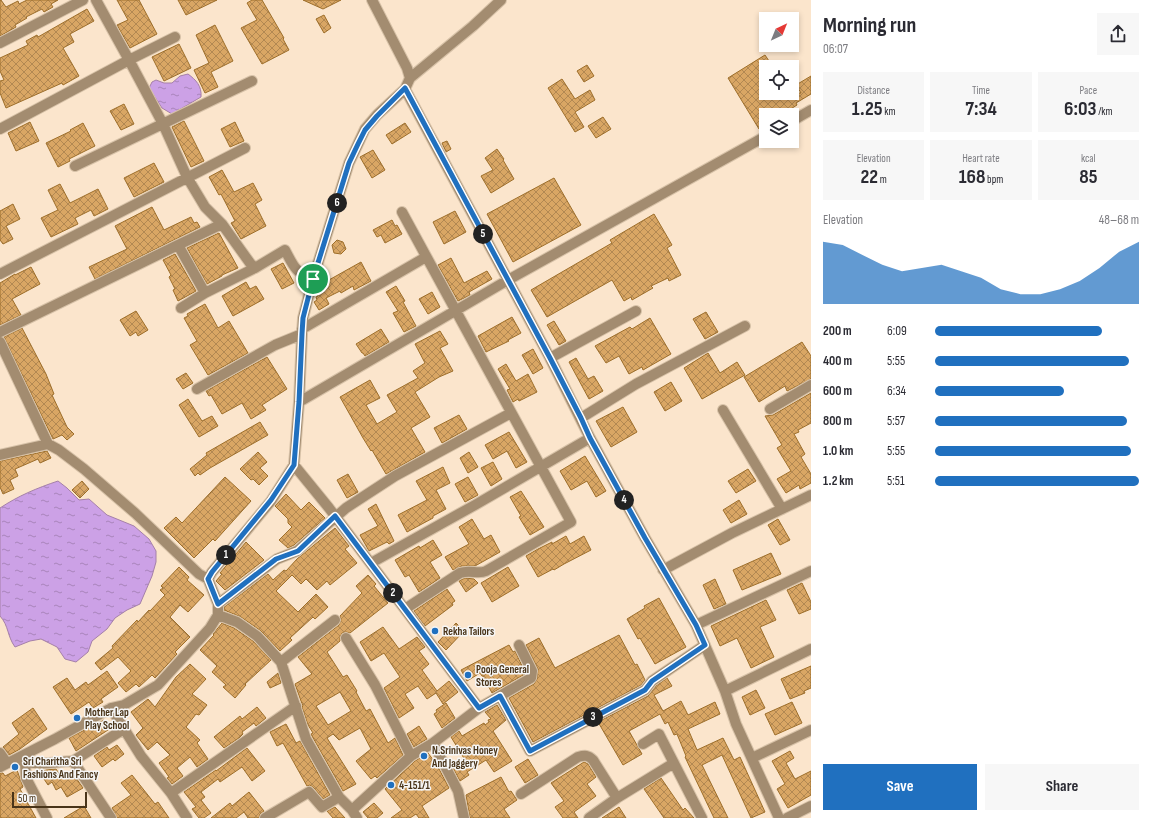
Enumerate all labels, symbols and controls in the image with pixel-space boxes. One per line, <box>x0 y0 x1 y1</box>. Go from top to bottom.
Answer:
north arrow <box>759 12 799 52</box>
map controls <box>759 12 799 148</box>
text: Morning run <box>823 12 916 39</box>
button: share <box>1097 13 1139 55</box>
text: 06:07 <box>823 41 848 57</box>
button: locate <box>759 60 799 100</box>
text: Distance <box>857 84 890 97</box>
text: Time <box>972 84 990 97</box>
text: Pace <box>1080 84 1097 97</box>
text: 1.25 <box>852 97 883 121</box>
text: 7:34 <box>965 97 997 121</box>
text: 6:03 <box>1064 97 1096 121</box>
text: km <box>883 105 896 118</box>
text: /km <box>1096 105 1113 118</box>
button: layers <box>759 108 799 148</box>
text: Elevation <box>857 152 891 165</box>
text: Heart rate <box>962 152 1000 165</box>
text: kcal <box>1081 152 1096 165</box>
text: 22 <box>860 165 878 189</box>
text: 168 <box>959 165 985 189</box>
text: 85 <box>1079 165 1097 189</box>
text: m <box>878 173 887 186</box>
text: bpm <box>985 173 1003 186</box>
pin: 6 <box>327 193 347 213</box>
text: 6 <box>334 196 340 209</box>
text: Elevation <box>823 212 863 228</box>
text: 48–68 m <box>1099 212 1139 228</box>
pin: 5 <box>473 224 493 244</box>
text: 5 <box>481 227 485 240</box>
pin <box>296 262 330 296</box>
icon: arrive <box>302 268 324 290</box>
text: 200 m <box>823 323 852 339</box>
text: 6:09 <box>887 323 907 339</box>
text: 400 m <box>823 353 852 369</box>
text: 5:55 <box>887 353 905 369</box>
text: 600 m <box>823 383 852 399</box>
text: 6:34 <box>887 383 906 399</box>
text: 800 m <box>823 413 852 429</box>
text: 5:57 <box>887 413 905 429</box>
text: 1.0 km <box>823 443 853 459</box>
text: 5:55 <box>887 443 905 459</box>
text: 1.2 km <box>823 473 853 489</box>
text: 5:51 <box>887 473 904 489</box>
pin: 4 <box>614 490 634 510</box>
text: 4 <box>621 493 627 506</box>
pin: 1 <box>216 545 236 565</box>
text: 1 <box>224 548 228 561</box>
pin: 2 <box>383 583 403 603</box>
text: 2 <box>391 586 395 599</box>
place label: Rekha Tailors <box>443 625 494 638</box>
marker: Rekha Tailors <box>430 626 440 636</box>
place label: Pooja General Stores <box>476 663 529 689</box>
marker: Pooja General Stores <box>463 670 473 680</box>
place label: Mother Lap Play School <box>85 706 129 732</box>
pin: 3 <box>583 707 603 727</box>
text: 3 <box>591 710 595 723</box>
marker: Mother Lap Play School <box>72 713 82 723</box>
place label: N.Srinivas Honey And Jaggery <box>431 744 498 770</box>
marker: N.Srinivas Honey And Jaggery <box>419 751 429 761</box>
place label: Sri Charitha Sri Fashions And Fancy <box>23 755 99 781</box>
marker: Sri Charitha Sri Fashions And Fancy <box>10 762 20 772</box>
button: Save <box>823 764 977 810</box>
button: Share <box>985 764 1139 810</box>
place label: 4-151/1 <box>399 779 431 792</box>
marker: 4-151/1 <box>386 780 396 790</box>
scale bar <box>12 790 87 809</box>
text: 50 m <box>18 792 36 805</box>

